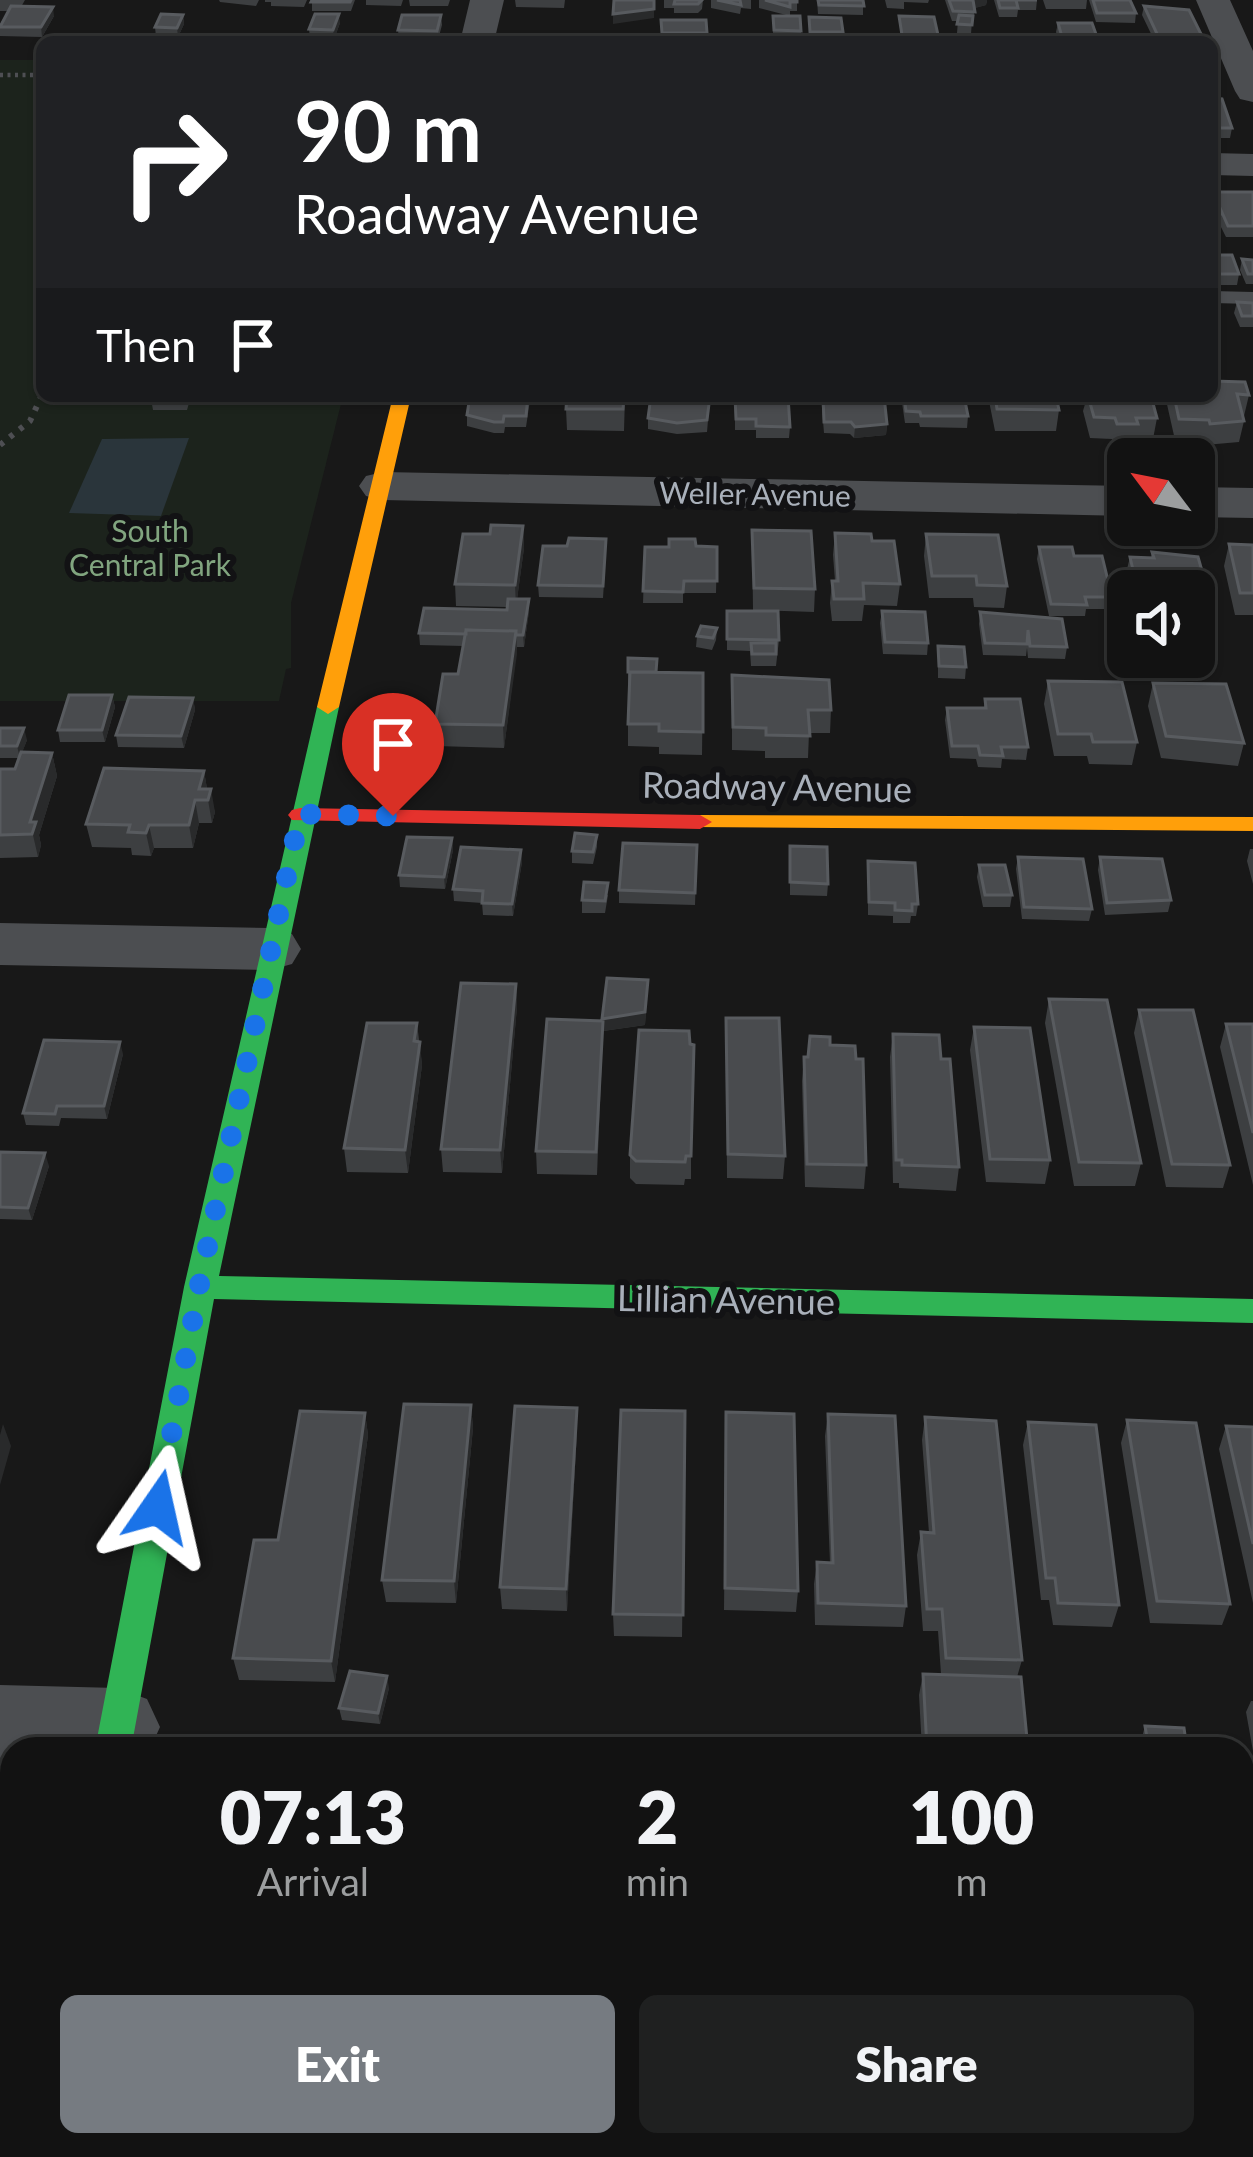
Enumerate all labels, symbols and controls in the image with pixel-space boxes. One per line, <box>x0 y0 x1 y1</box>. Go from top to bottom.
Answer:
text: 90 m <box>294 79 482 180</box>
icon: right <box>96 84 252 240</box>
text: Roadway Avenue <box>294 181 699 246</box>
icon: arrive <box>220 312 286 378</box>
text: Then <box>96 318 196 372</box>
north arrow <box>1107 438 1215 546</box>
map controls <box>1107 438 1215 678</box>
street label: Weller Avenue <box>659 473 851 513</box>
park label: South Central Park <box>69 512 232 582</box>
button: sound <box>1107 570 1215 678</box>
pin <box>342 693 444 816</box>
icon: arrive <box>360 711 426 777</box>
street label: Roadway Avenue <box>642 762 912 810</box>
street label: Lillian Avenue <box>617 1275 835 1323</box>
position arrow <box>95 1444 221 1570</box>
text: 07:13 <box>220 1773 406 1859</box>
text: 2 <box>637 1773 678 1859</box>
text: 100 <box>909 1773 1034 1859</box>
text: Arrival <box>257 1858 369 1904</box>
text: min <box>626 1858 689 1904</box>
text: m <box>955 1858 988 1904</box>
button: Exit <box>60 1995 615 2133</box>
button: Share <box>639 1995 1194 2133</box>

